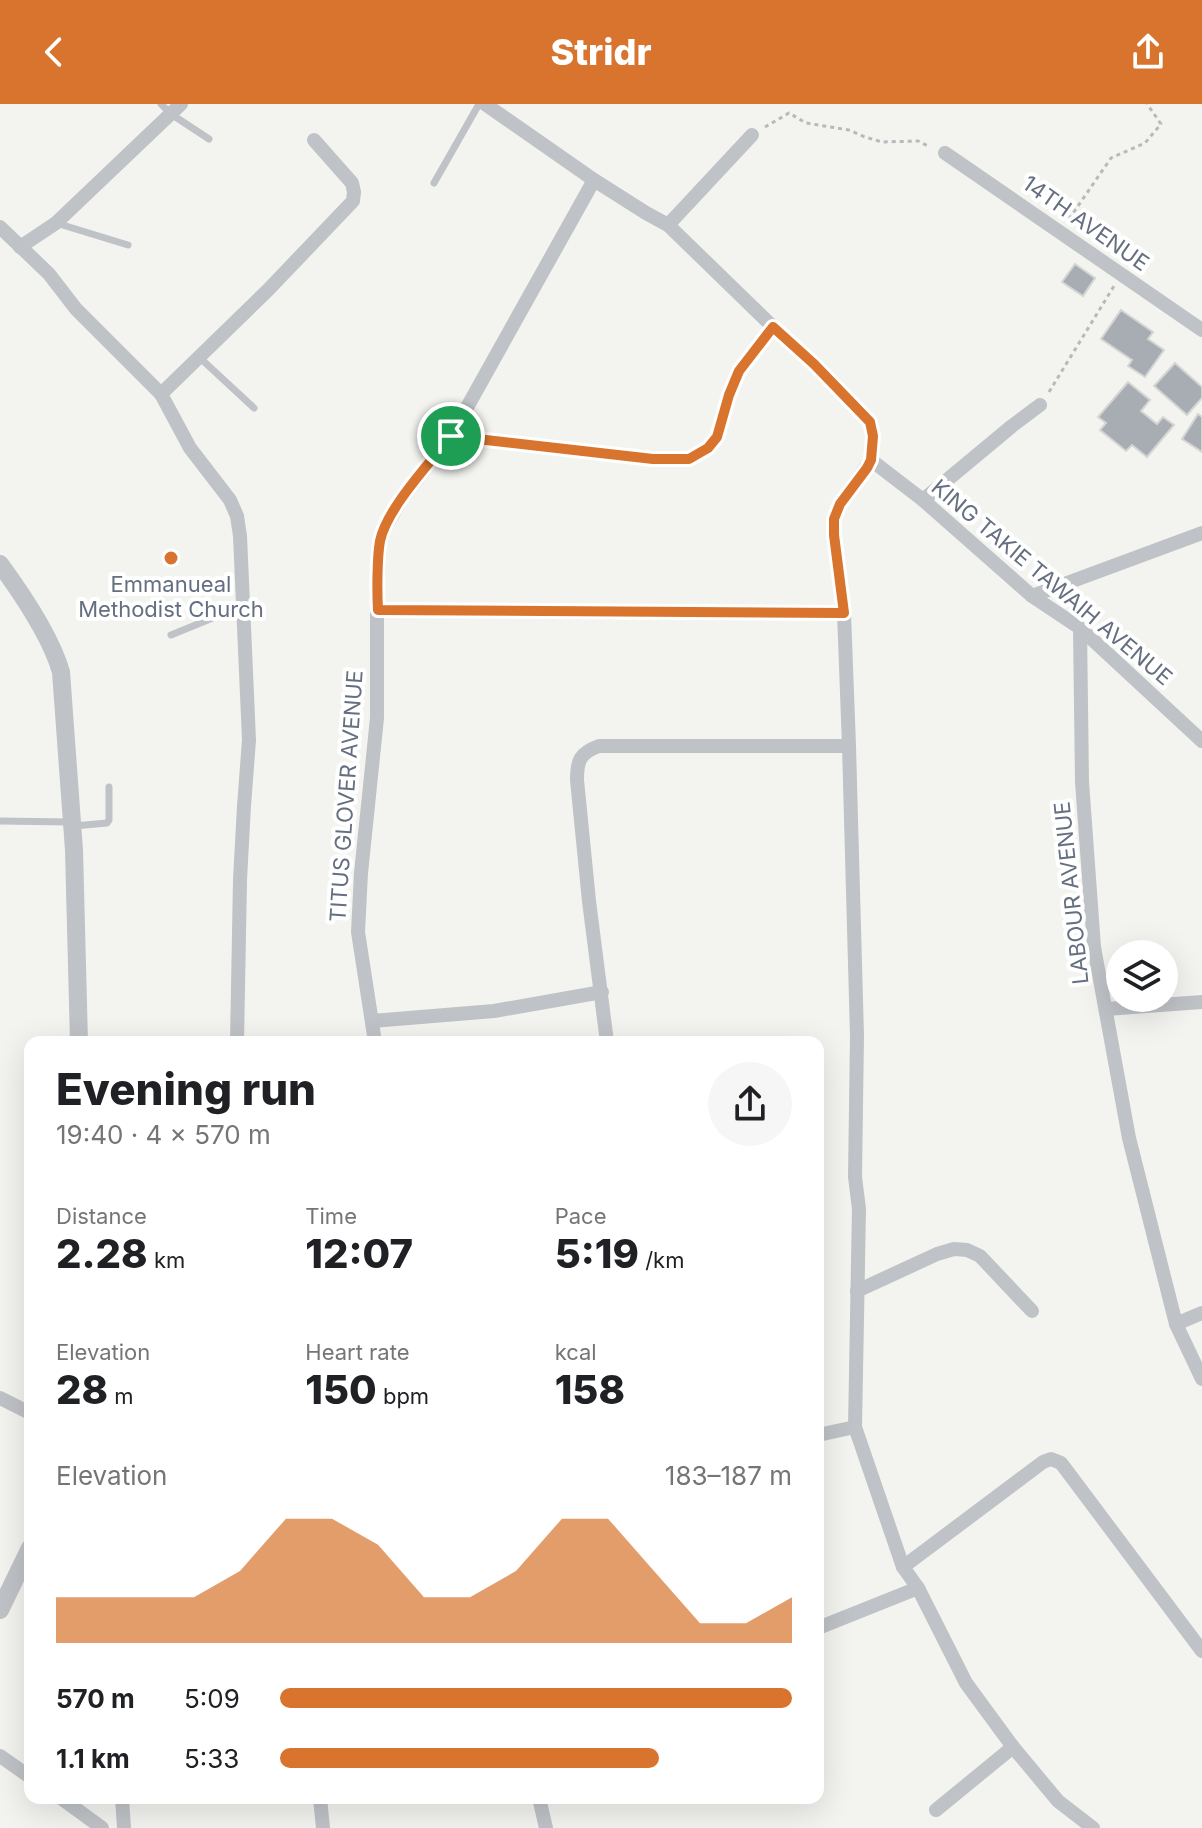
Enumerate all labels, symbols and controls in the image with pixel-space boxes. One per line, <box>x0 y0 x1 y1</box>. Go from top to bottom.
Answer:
icon: back <box>32 30 76 74</box>
text: Stridr <box>550 30 652 74</box>
icon: share <box>1126 30 1170 74</box>
street label: 14TH AVENUE <box>1018 170 1154 276</box>
pin <box>417 402 485 470</box>
icon: arrive <box>429 414 473 458</box>
street label: KING TAKIE TAWAIH AVENUE <box>926 474 1178 690</box>
marker: Emmanueal Methodist Church <box>162 549 180 567</box>
place label: Emmanueal Methodist Church <box>78 571 264 622</box>
street label: TITUS GLOVER AVENUE <box>324 669 368 923</box>
street label: LABOUR AVENUE <box>1048 800 1094 986</box>
map controls <box>1106 940 1178 1012</box>
button: layers <box>1106 940 1178 1012</box>
text: Evening run <box>56 1062 316 1116</box>
button: share <box>708 1062 792 1146</box>
text: 19:40 · 4 × 570 m <box>56 1119 271 1150</box>
text: Distance <box>56 1203 147 1229</box>
text: Time <box>305 1203 357 1229</box>
text: Pace <box>555 1203 606 1229</box>
text: 2.28 <box>56 1229 148 1278</box>
text: 12:07 <box>305 1229 413 1278</box>
text: 5:19 <box>555 1229 639 1278</box>
text: km <box>148 1247 185 1273</box>
text: /km <box>639 1247 684 1273</box>
text: Elevation <box>56 1339 150 1365</box>
text: Heart rate <box>305 1339 410 1365</box>
text: kcal <box>555 1339 597 1365</box>
text: 28 <box>56 1365 108 1414</box>
text: 150 <box>305 1365 377 1414</box>
text: 158 <box>555 1365 625 1414</box>
text: m <box>108 1383 134 1409</box>
text: bpm <box>377 1383 429 1409</box>
text: Elevation <box>56 1460 167 1491</box>
text: 183–187 m <box>665 1460 792 1491</box>
text: 570 m <box>56 1683 135 1714</box>
text: 5:09 <box>184 1683 240 1714</box>
text: 1.1 km <box>56 1743 130 1774</box>
text: 5:33 <box>184 1743 239 1774</box>

